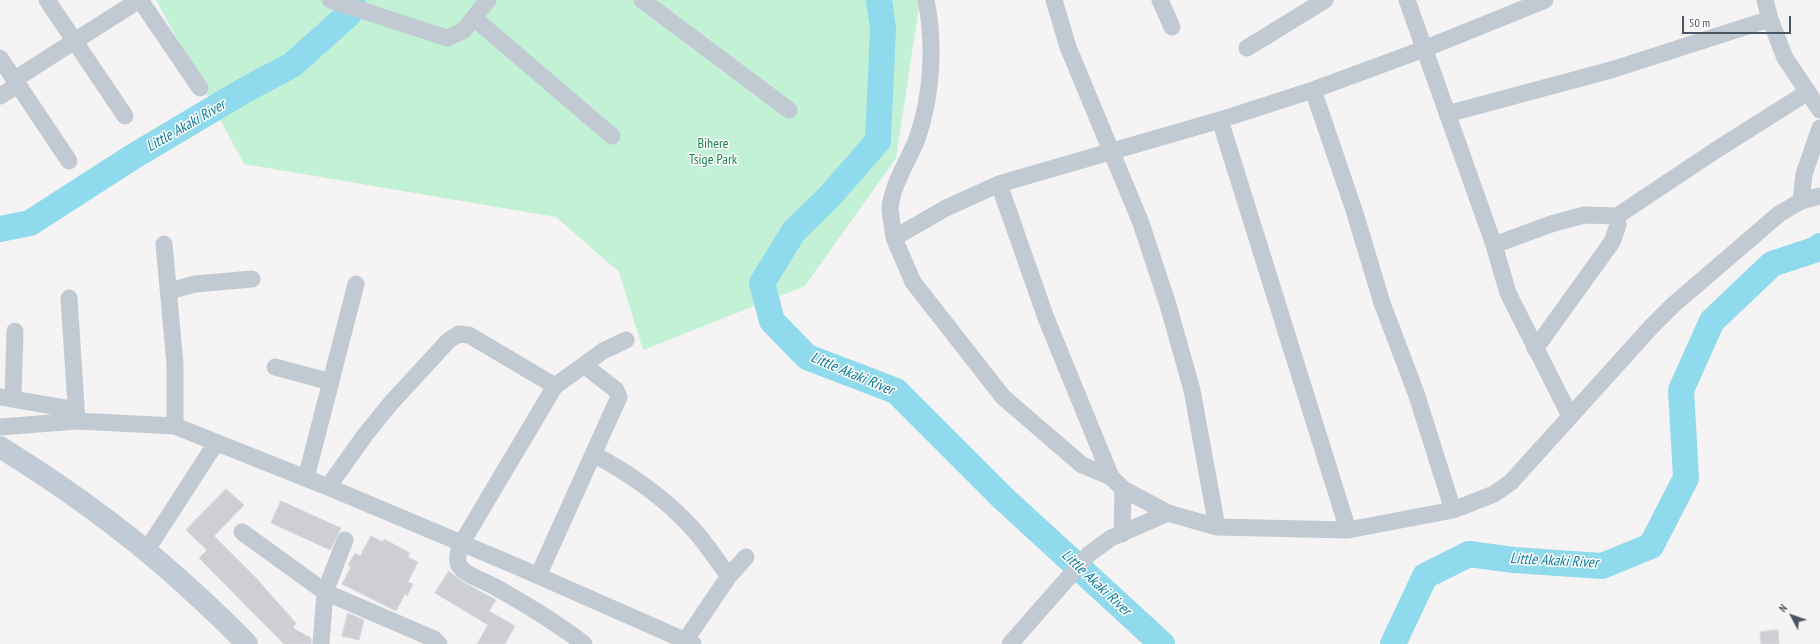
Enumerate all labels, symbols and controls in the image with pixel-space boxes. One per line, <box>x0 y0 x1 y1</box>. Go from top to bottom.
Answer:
scale bar <box>1684 8 1793 34</box>
text: 50 m <box>1689 15 1710 30</box>
water label: Little Akaki River <box>143 96 229 156</box>
park label: Bihere Tsige Park <box>689 136 737 168</box>
water label: Little Akaki River <box>808 348 896 400</box>
water label: Little Akaki River <box>1058 546 1134 620</box>
water label: Little Akaki River <box>1509 550 1599 572</box>
north arrow <box>1772 596 1812 636</box>
text: N <box>1776 601 1790 615</box>

